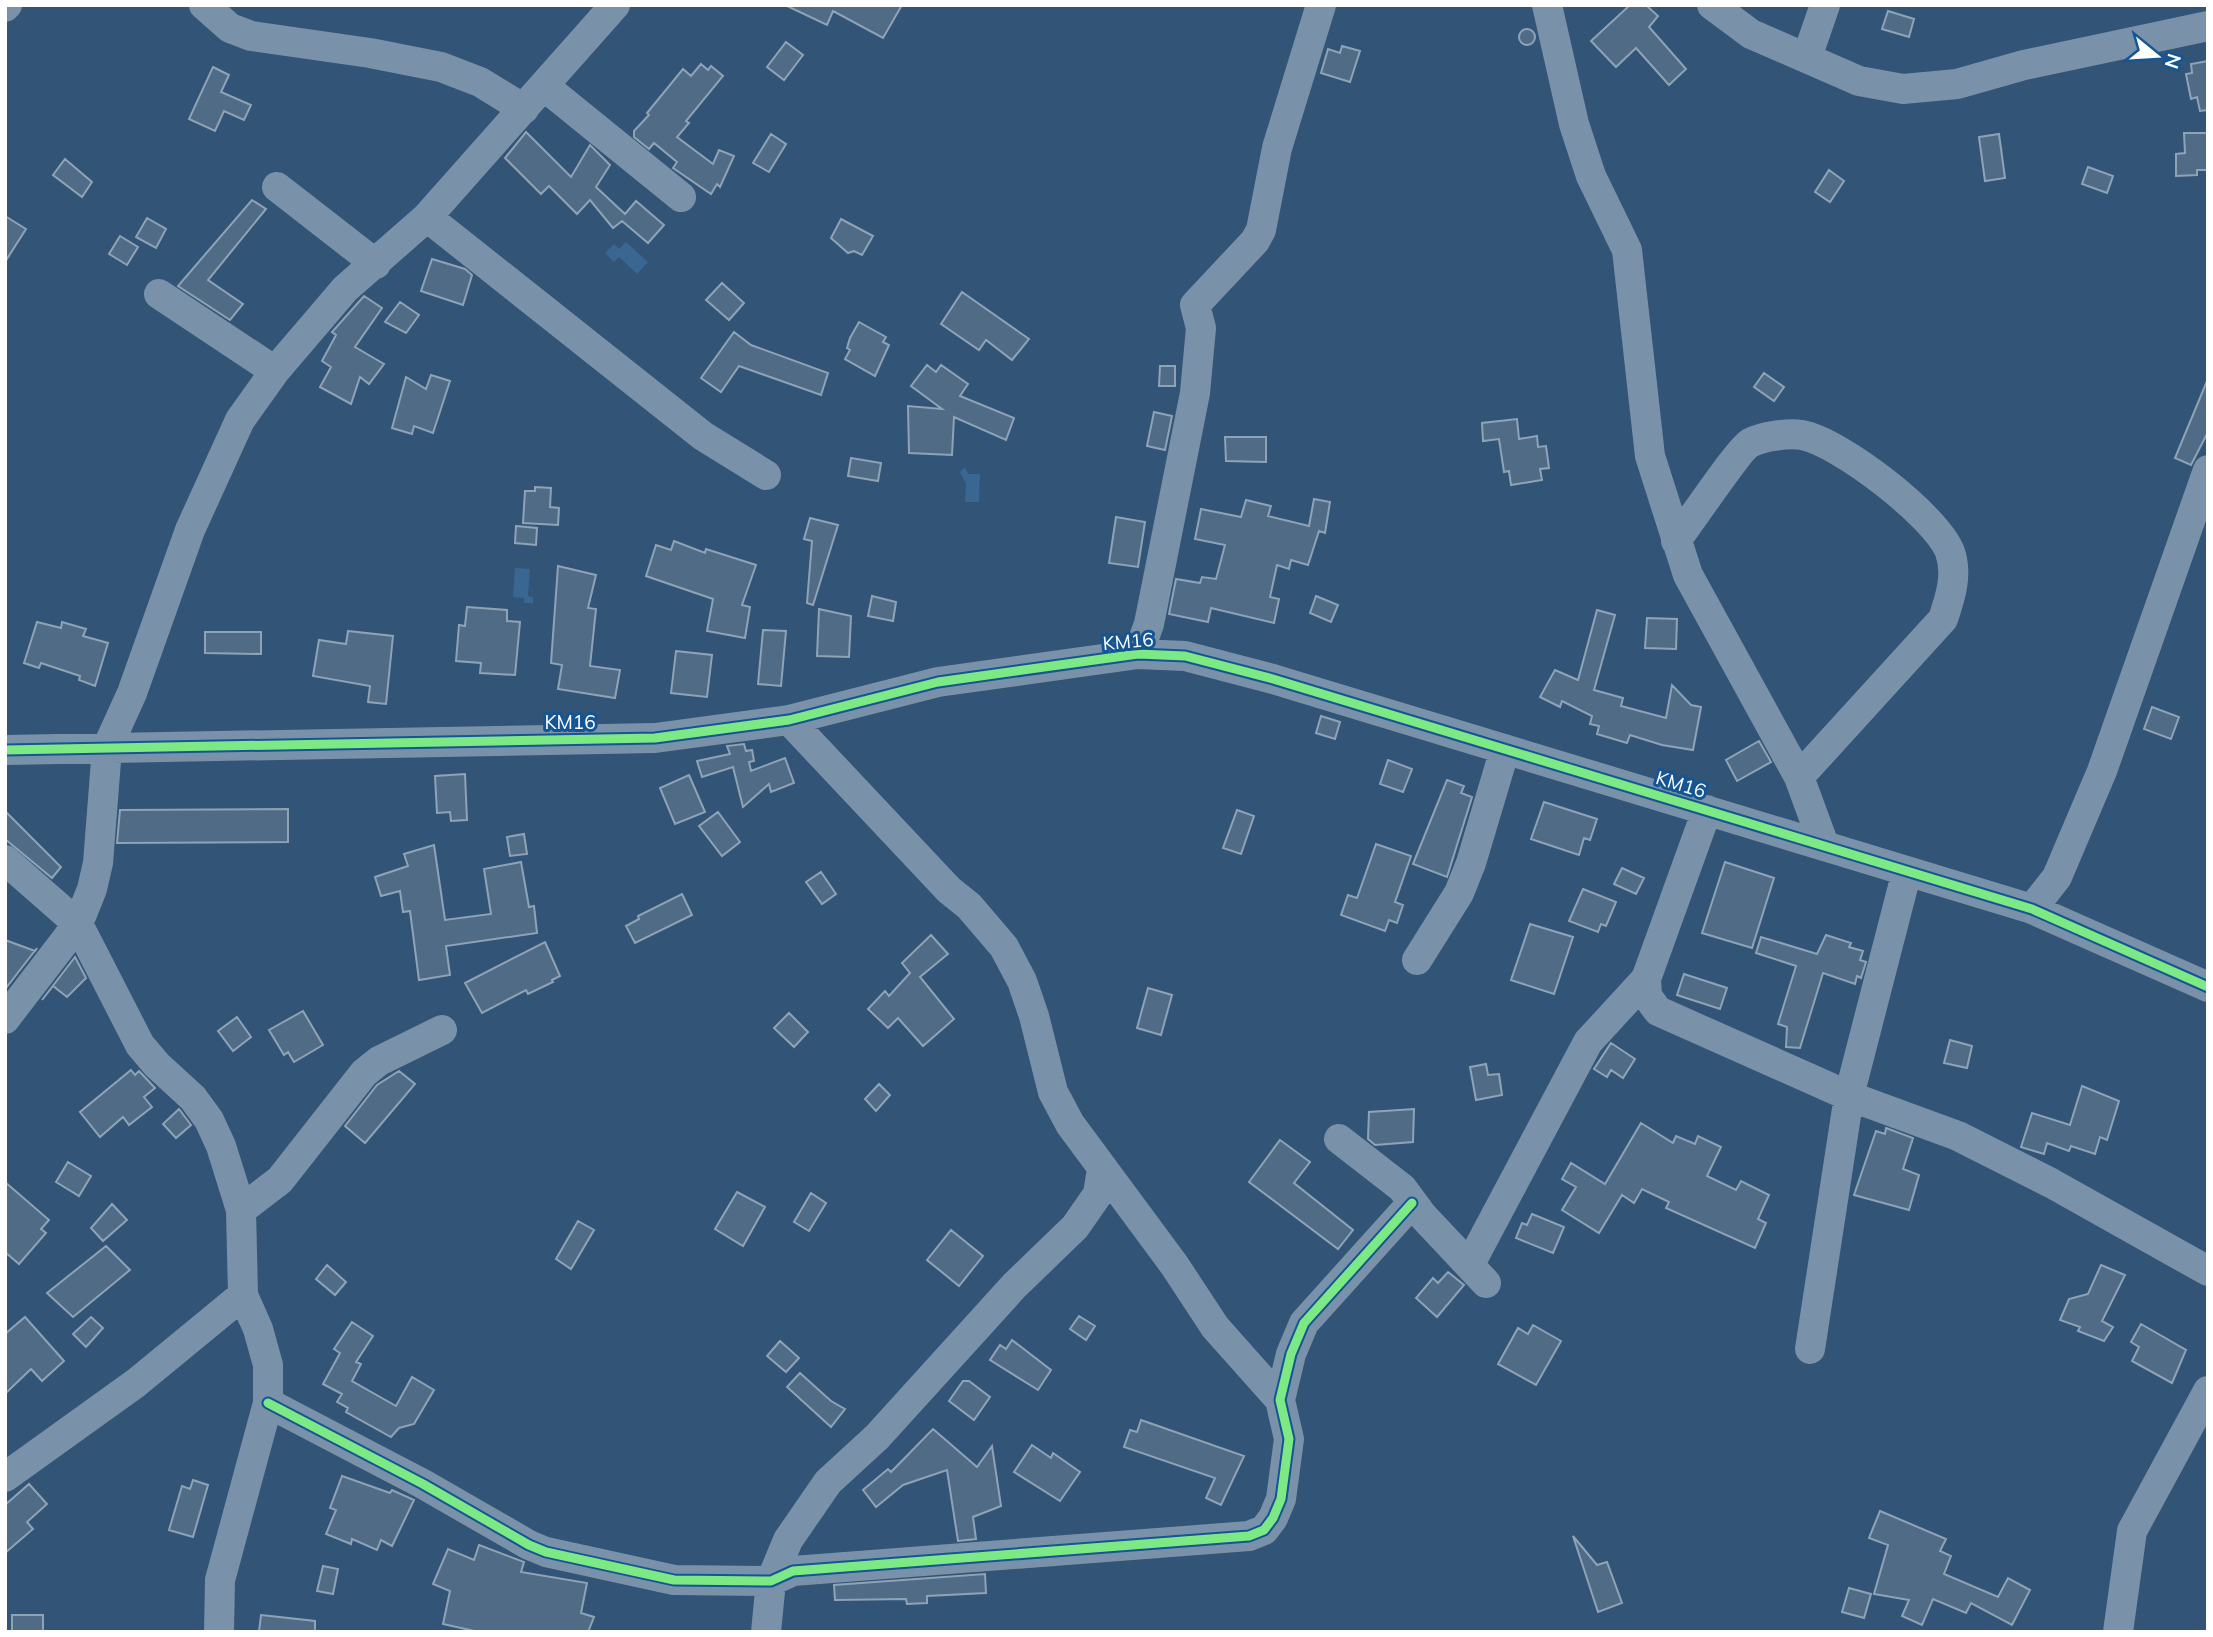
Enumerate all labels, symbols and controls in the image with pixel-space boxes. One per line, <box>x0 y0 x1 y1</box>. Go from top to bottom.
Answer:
north arrow <box>2122 21 2192 91</box>
text: N <box>2160 51 2187 72</box>
street label: KM16 <box>1101 627 1155 655</box>
street label: KM16 <box>544 710 596 734</box>
street label: KM16 <box>1653 765 1709 803</box>

